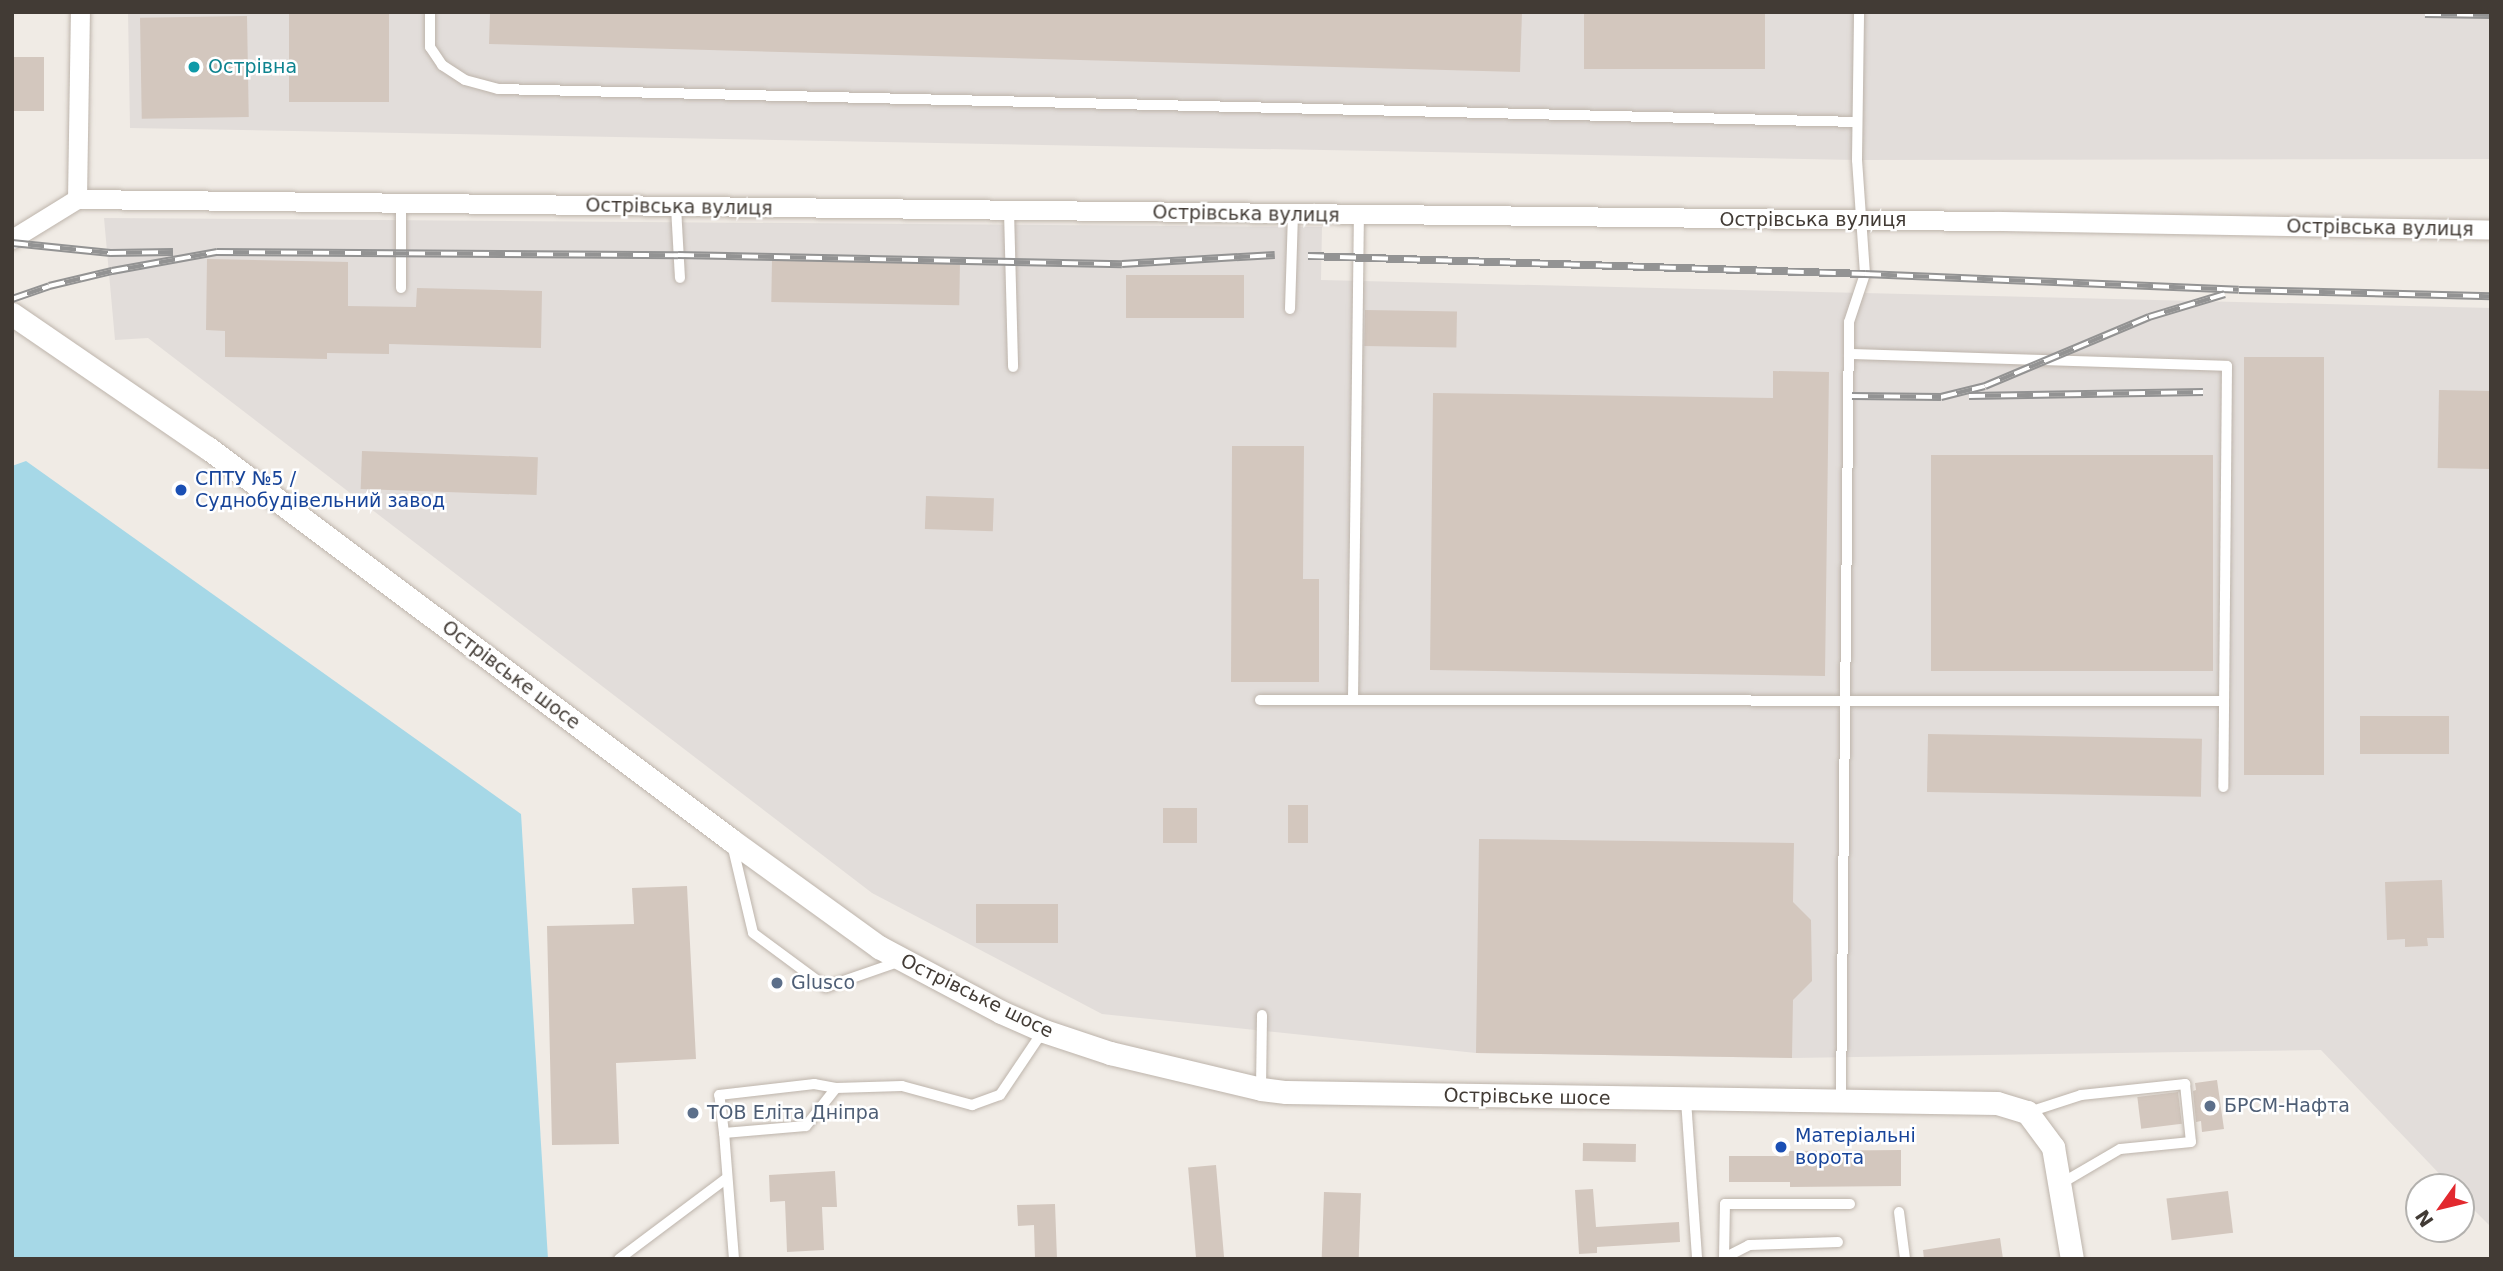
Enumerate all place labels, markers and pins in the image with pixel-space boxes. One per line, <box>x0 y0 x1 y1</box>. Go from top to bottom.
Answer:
place label: Острівна <box>208 56 297 78</box>
marker: Острівна <box>186 59 202 75</box>
place label: СПТУ №5 / Суднобудівельний завод <box>195 468 445 512</box>
marker: СПТУ №5 / Суднобудівельний завод <box>173 482 189 498</box>
place label: Glusco <box>791 972 855 994</box>
marker: Glusco <box>769 975 785 991</box>
place label: БРСМ-Нафта <box>2224 1095 2350 1117</box>
marker: БРСМ-Нафта <box>2202 1098 2218 1114</box>
place label: ТОВ Еліта Дніпра <box>707 1102 879 1124</box>
marker: ТОВ Еліта Дніпра <box>685 1105 701 1121</box>
place label: Матеріальні ворота <box>1795 1125 1916 1169</box>
marker: Матеріальні ворота <box>1773 1139 1789 1155</box>

